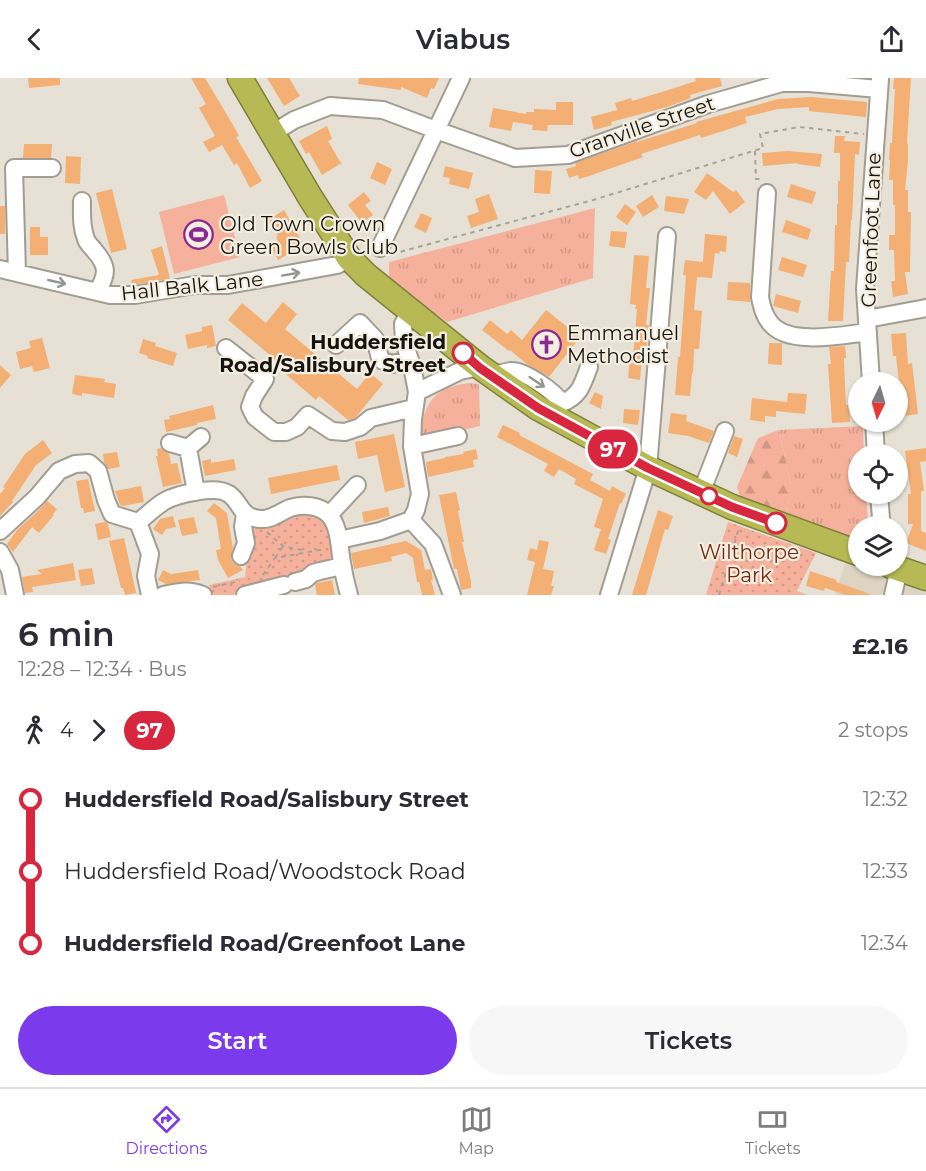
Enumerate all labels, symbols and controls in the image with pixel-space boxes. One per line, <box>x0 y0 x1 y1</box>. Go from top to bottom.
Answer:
icon: back <box>18 23 51 56</box>
text: Viabus <box>416 23 510 56</box>
icon: share <box>875 23 908 56</box>
street label: Granville Street <box>566 91 718 163</box>
street label: Greenfoot Lane <box>856 152 886 308</box>
place label: Old Town Crown Green Bowls Club <box>220 212 398 259</box>
sports icon: Old Town Crown Green Bowls Club <box>183 219 215 251</box>
street label: Hall Balk Lane <box>120 267 264 305</box>
one-way arrow <box>280 268 300 279</box>
one-way arrow <box>47 277 66 289</box>
place label: Emmanuel Methodist <box>567 321 679 368</box>
church icon: Emmanuel Methodist <box>530 328 562 360</box>
place label: Huddersfield Road/Salisbury Street <box>219 330 446 377</box>
marker: Huddersfield Road/Salisbury Street <box>452 342 474 364</box>
north arrow <box>848 372 908 432</box>
map controls <box>848 372 908 576</box>
one-way arrow <box>528 376 545 388</box>
line badge: 97 <box>586 430 640 469</box>
text: 97 <box>600 437 626 462</box>
button: locate <box>848 444 908 504</box>
unlabelled marker <box>700 487 718 505</box>
unlabelled marker <box>765 512 787 534</box>
button: layers <box>848 516 908 576</box>
park label: Wilthorpe Park <box>699 540 799 587</box>
text: 6 min <box>18 614 115 654</box>
text: £2.16 <box>852 633 908 660</box>
text: 12:28 – 12:34 · Bus <box>18 657 187 681</box>
icon: walk <box>18 714 51 747</box>
icon: forward <box>82 714 115 747</box>
text: 4 <box>60 718 73 742</box>
text: 97 <box>136 718 163 743</box>
text: 2 stops <box>838 718 908 742</box>
text: Huddersfield Road/Salisbury Street <box>64 786 469 813</box>
text: 12:32 <box>863 787 908 811</box>
text: Huddersfield Road/Woodstock Road <box>64 858 466 885</box>
text: 12:33 <box>863 859 908 883</box>
text: Huddersfield Road/Greenfoot Lane <box>64 930 465 957</box>
text: 12:34 <box>861 931 908 955</box>
button: Start <box>18 1006 457 1075</box>
button: Tickets <box>469 1006 908 1075</box>
tab: Directions <box>125 1103 207 1158</box>
tab: Map <box>458 1103 494 1158</box>
tab: Tickets <box>745 1103 801 1158</box>

